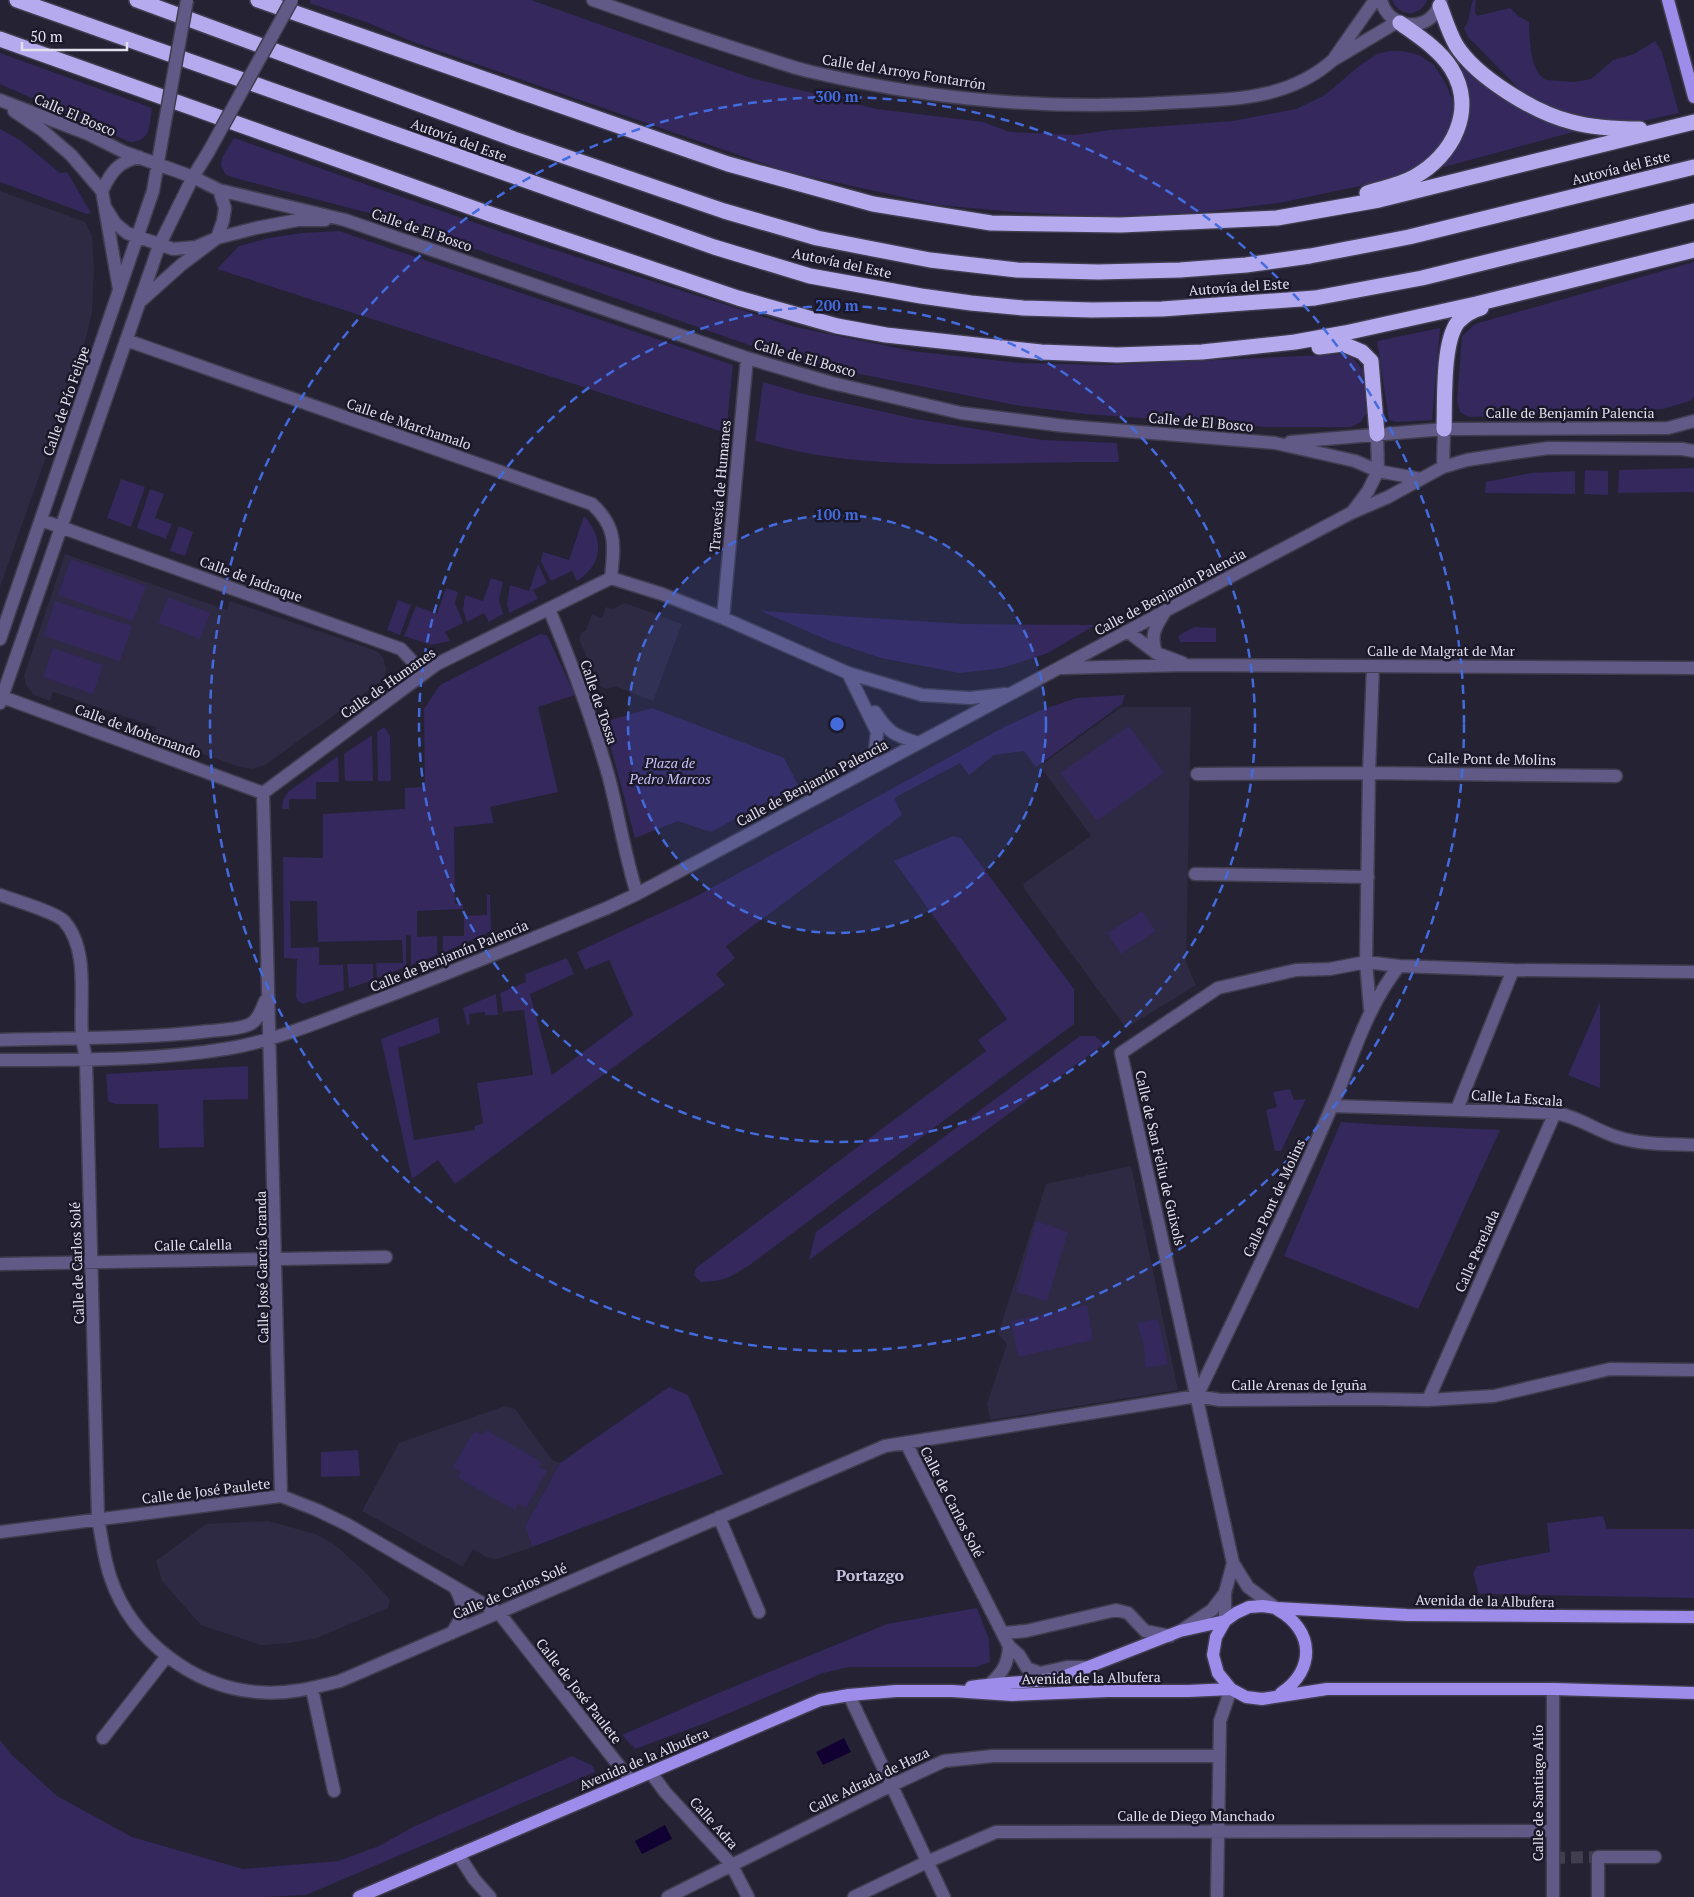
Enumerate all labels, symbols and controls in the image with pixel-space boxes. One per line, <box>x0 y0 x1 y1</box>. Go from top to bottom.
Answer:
scale bar <box>22 20 128 52</box>
text: 50 m <box>30 26 63 46</box>
street label: Calle del Arroyo Fontarrón <box>821 49 988 94</box>
text: 300 m <box>815 86 859 106</box>
street label: Calle El Bosco <box>31 89 119 140</box>
street label: Autovía del Este <box>408 113 510 166</box>
street label: Autovía del Este <box>1570 146 1672 189</box>
street label: Calle de El Bosco <box>369 203 475 256</box>
street label: Autovía del Este <box>791 243 893 282</box>
street label: Autovía del Este <box>1188 274 1290 299</box>
text: 200 m <box>815 295 859 315</box>
street label: Calle de El Bosco <box>752 334 859 381</box>
street label: Calle de Pío Felipe <box>38 343 93 458</box>
street label: Calle de Marchamalo <box>344 393 474 454</box>
street label: Calle de Benjamín Palencia <box>1485 403 1655 422</box>
street label: Calle de El Bosco <box>1148 407 1255 436</box>
street label: Travesía de Humanes <box>704 419 735 553</box>
text: 100 m <box>815 504 859 524</box>
street label: Calle de Benjamín Palencia <box>1091 543 1249 640</box>
street label: Calle de Jadraque <box>197 551 305 606</box>
street label: Calle de Malgrat de Mar <box>1367 641 1516 660</box>
street label: Calle de Humanes <box>336 643 439 722</box>
street label: Calle de Tossa <box>576 657 623 746</box>
street label: Calle de Mohernando <box>72 699 204 762</box>
centre of rings <box>828 715 846 733</box>
street label: Calle de Benjamín Palencia <box>733 734 891 831</box>
street label: Calle Pont de Molins <box>1428 748 1556 769</box>
park label: Plaza de Pedro Marcos <box>628 753 711 788</box>
street label: Calle de Benjamín Palencia <box>367 915 531 996</box>
street label: Calle de San Feliu de Guixols <box>1131 1068 1190 1247</box>
street label: Calle La Escala <box>1470 1085 1564 1110</box>
street label: Calle Pont de Molins <box>1238 1136 1309 1260</box>
street label: Calle José García Granda <box>251 1191 272 1343</box>
street label: Calle de Carlos Solé <box>65 1201 88 1325</box>
street label: Calle Perelada <box>1450 1207 1503 1295</box>
street label: Calle Calella <box>154 1234 232 1255</box>
street label: Calle Arenas de Iguña <box>1231 1375 1367 1394</box>
street label: Calle de Carlos Solé <box>916 1443 989 1561</box>
street label: Calle de José Paulete <box>141 1473 271 1508</box>
street label: Calle de Carlos Solé <box>450 1558 570 1623</box>
district label: Portazgo <box>836 1564 904 1586</box>
street label: Avenida de la Albufera <box>1415 1590 1555 1611</box>
street label: Calle de José Paulete <box>532 1634 627 1747</box>
street label: Avenida de la Albufera <box>1021 1667 1161 1688</box>
street label: Avenida de la Albufera <box>576 1723 712 1795</box>
street label: Calle de Santiago Alío <box>1528 1724 1547 1861</box>
street label: Calle Adrada de Haza <box>805 1742 932 1817</box>
street label: Calle Adra <box>686 1792 743 1853</box>
street label: Calle de Diego Manchado <box>1117 1806 1275 1825</box>

